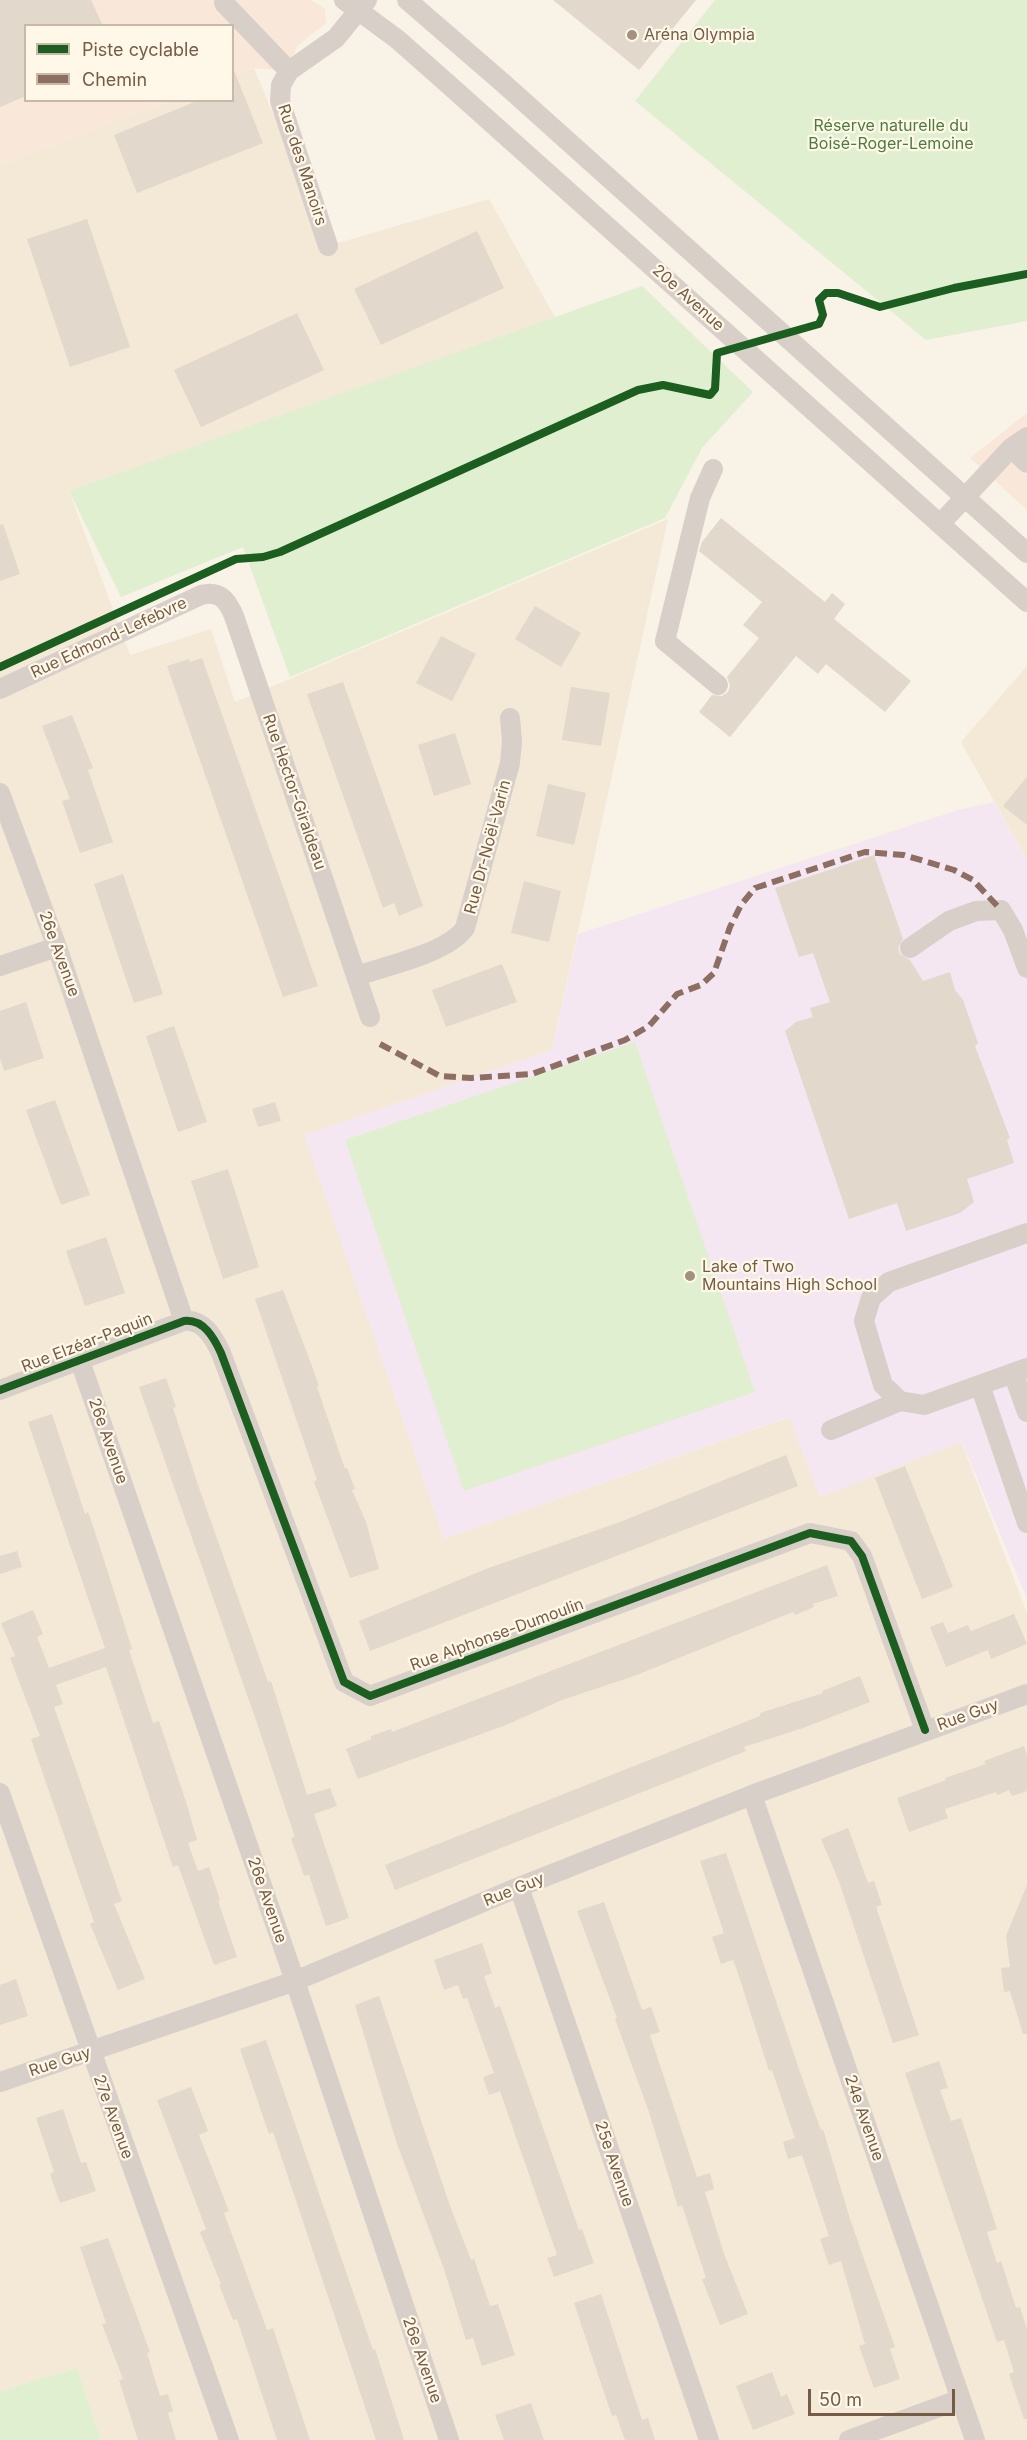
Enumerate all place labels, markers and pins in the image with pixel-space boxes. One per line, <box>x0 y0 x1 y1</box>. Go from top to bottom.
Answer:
place label: Aréna Olympia <box>644 25 755 45</box>
marker: Aréna Olympia <box>625 28 639 42</box>
place label: Lake of Two Mountains High School <box>702 1257 877 1295</box>
marker: Lake of Two Mountains High School <box>683 1269 697 1283</box>

